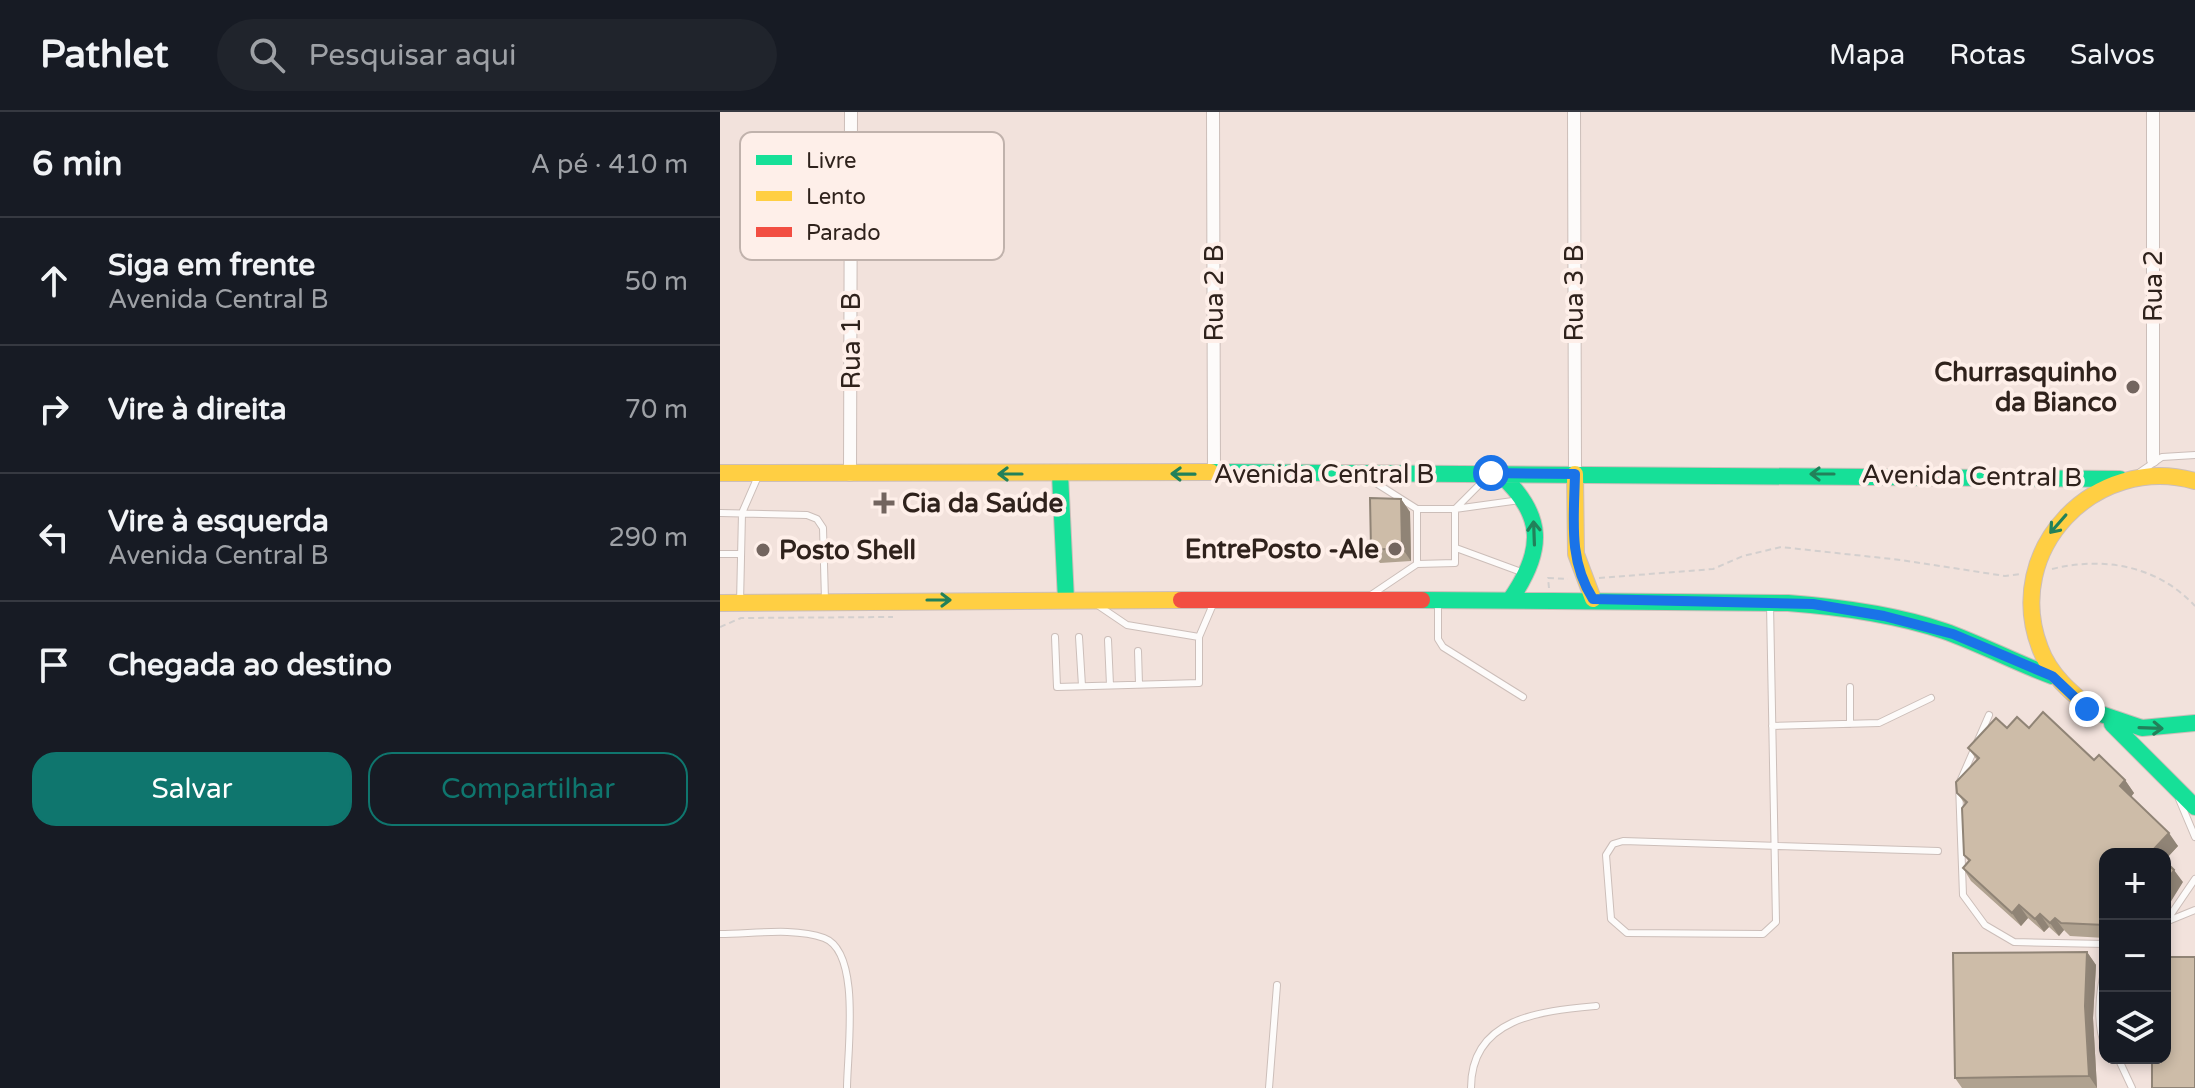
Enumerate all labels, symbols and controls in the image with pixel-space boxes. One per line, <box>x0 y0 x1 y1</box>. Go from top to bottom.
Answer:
search box <box>217 19 777 91</box>
text: Pathlet <box>40 32 169 78</box>
icon: search <box>245 33 289 77</box>
text: Pesquisar aqui <box>309 37 516 74</box>
text: Mapa <box>1829 38 1905 72</box>
text: Rotas <box>1949 38 2026 72</box>
text: Salvos <box>2070 38 2155 72</box>
legend <box>740 132 1004 260</box>
text: 6 min <box>32 144 123 185</box>
text: Livre <box>806 148 856 174</box>
text: A pé · 410 m <box>531 149 688 180</box>
text: Lento <box>806 184 866 210</box>
text: Parado <box>806 220 881 246</box>
street label: Rua 2 B <box>1199 245 1230 341</box>
street label: Rua 3 B <box>1559 245 1590 341</box>
text: Siga em frente <box>108 247 315 284</box>
street label: Rua 2 <box>2138 250 2169 322</box>
icon: ahead <box>32 259 76 303</box>
text: 50 m <box>625 266 688 297</box>
text: Avenida Central B <box>108 284 329 315</box>
street label: Rua 1 B <box>836 293 867 389</box>
place label: Churrasquinho da Bianco <box>1934 357 2117 418</box>
marker: Churrasquinho da Bianco <box>2124 378 2142 396</box>
icon: right <box>32 387 76 431</box>
text: Vire à direita <box>108 391 287 428</box>
text: 70 m <box>625 394 688 425</box>
route start <box>1473 455 1509 491</box>
street label: Avenida Central B <box>1214 459 1434 490</box>
street label: Avenida Central B <box>1861 459 2083 493</box>
one-way arrow <box>997 466 1024 482</box>
one-way arrow <box>1170 466 1197 481</box>
one-way arrow <box>1809 466 1836 482</box>
place label: Cia da Saúde <box>902 488 1063 519</box>
marker: Cia da Saúde <box>873 492 895 514</box>
text: Vire à esquerda <box>108 503 329 540</box>
one-way arrow <box>2049 513 2067 533</box>
icon: left <box>32 515 76 559</box>
one-way arrow <box>1526 520 1541 547</box>
text: 290 m <box>608 522 688 553</box>
place label: EntrePosto -Ale <box>1185 534 1379 565</box>
place label: Posto Shell <box>779 535 916 566</box>
text: Avenida Central B <box>108 540 329 571</box>
marker: EntrePosto -Ale <box>1386 540 1404 558</box>
marker: Posto Shell <box>754 541 772 559</box>
one-way arrow <box>925 592 952 608</box>
icon: arrive <box>32 643 76 687</box>
text: Chegada ao destino <box>108 647 392 684</box>
route end <box>2069 691 2105 727</box>
one-way arrow <box>2137 721 2164 736</box>
button: Salvar <box>32 752 352 826</box>
button: Compartilhar <box>368 752 688 826</box>
map controls <box>2099 848 2171 1064</box>
button: + <box>2099 848 2171 920</box>
button: − <box>2099 920 2171 992</box>
button: layers <box>2099 992 2171 1064</box>

